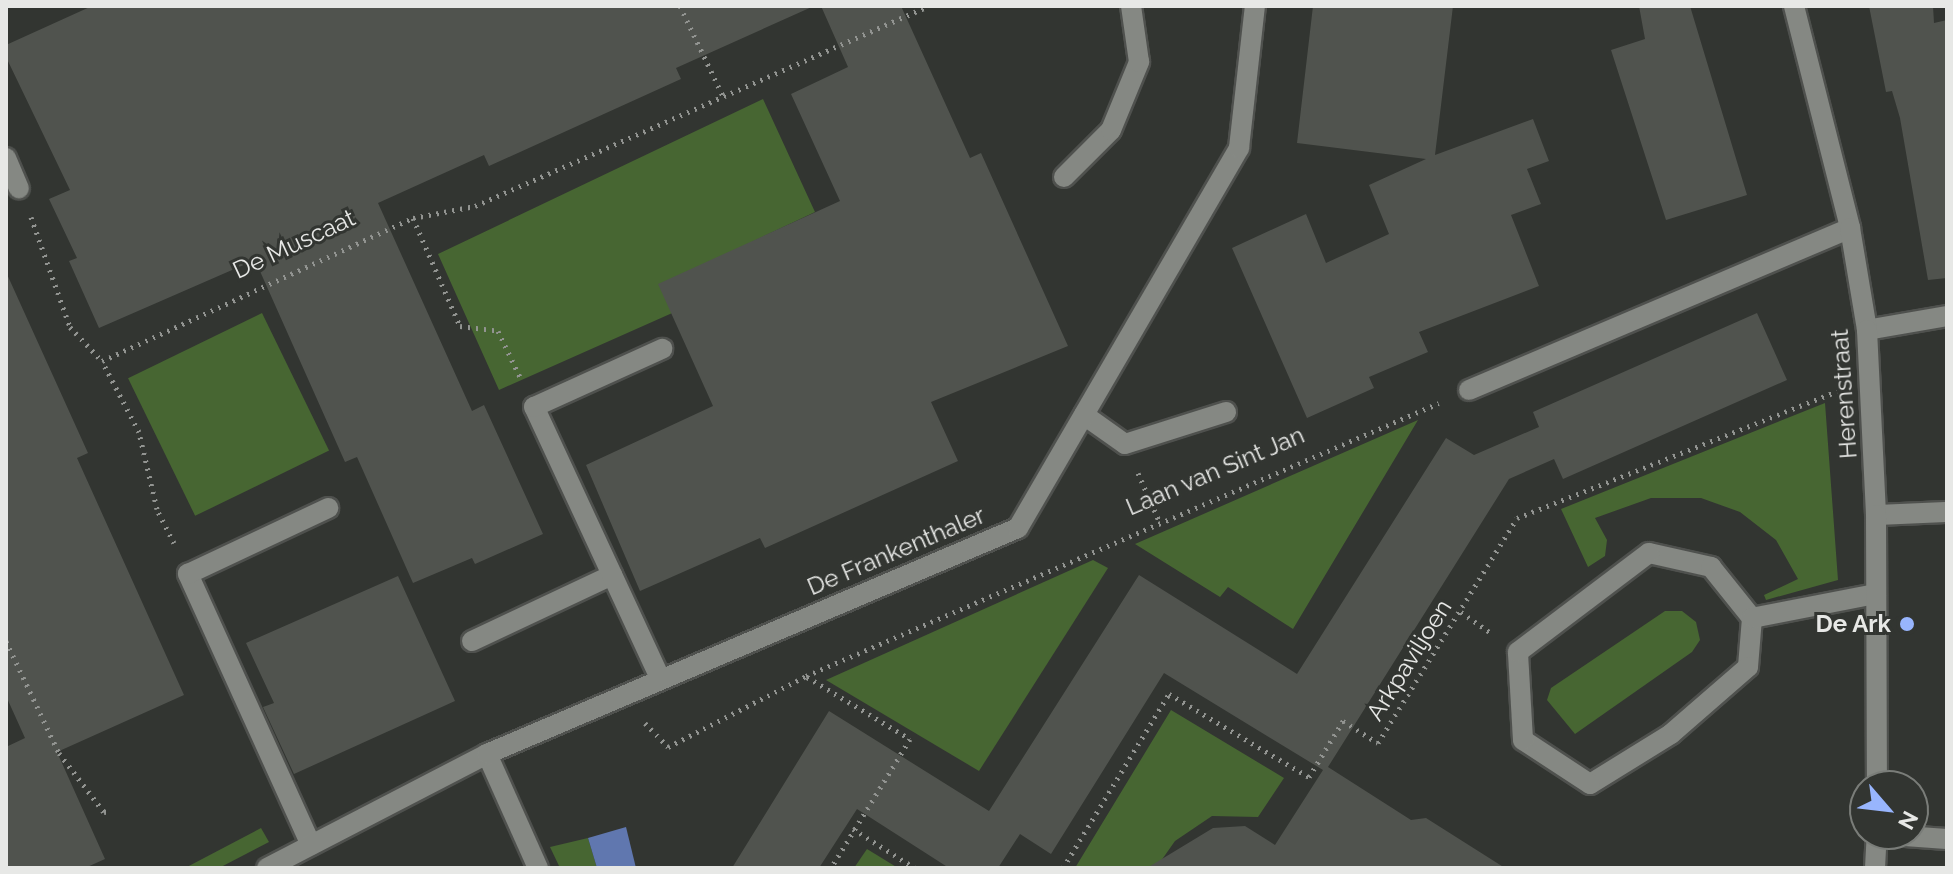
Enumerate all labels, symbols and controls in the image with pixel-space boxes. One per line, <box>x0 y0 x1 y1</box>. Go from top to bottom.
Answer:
street label: De Muscaat <box>228 203 360 285</box>
street label: Herenstraat <box>1825 328 1863 460</box>
street label: Laan van Sint Jan <box>1121 420 1309 522</box>
street label: De Frankenthaler <box>803 501 989 601</box>
street label: Arkpaviljoen <box>1360 594 1458 726</box>
place label: De Ark <box>1815 610 1891 638</box>
marker: De Ark <box>1898 615 1916 633</box>
north arrow <box>1849 770 1929 850</box>
text: N <box>1893 807 1924 834</box>

